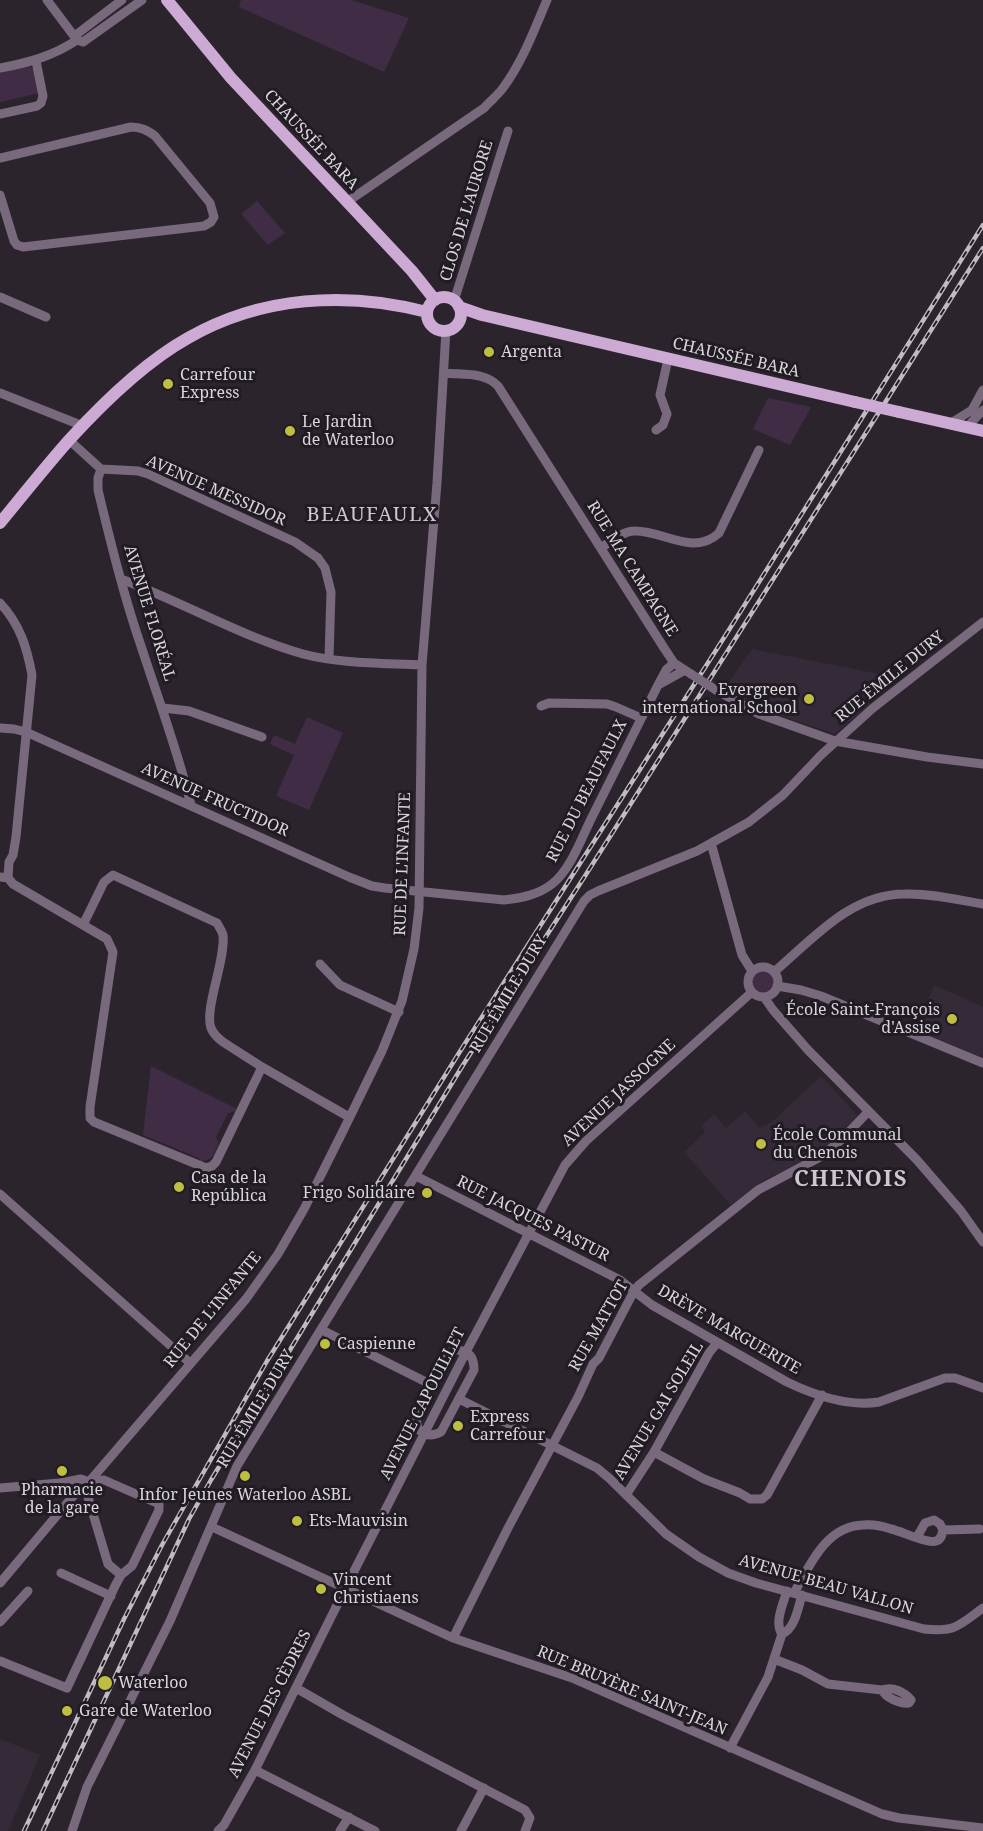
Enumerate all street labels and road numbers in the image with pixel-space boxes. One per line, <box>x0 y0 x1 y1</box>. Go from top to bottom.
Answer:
street label: CHAUSSÉE BARA <box>260 86 362 194</box>
street label: CLOS DE L'AURORE <box>436 138 498 284</box>
street label: CHAUSSÉE BARA <box>671 334 801 382</box>
street label: AVENUE MESSIDOR <box>143 452 289 530</box>
street label: RUE MA CAMPAGNE <box>583 498 681 640</box>
street label: AVENUE FLORÉAL <box>119 543 179 683</box>
street label: RUE ÉMILE DURY <box>832 627 948 727</box>
street label: RUE DU BEAUFAULX <box>543 717 631 865</box>
street label: AVENUE FRUCTIDOR <box>138 759 292 841</box>
street label: RUE DE L'INFANTE <box>391 792 415 936</box>
street label: RUE ÉMILE DURY <box>466 932 552 1056</box>
street label: AVENUE JASSOGNE <box>558 1035 680 1151</box>
street label: RUE JACQUES PASTUR <box>453 1172 613 1266</box>
street label: RUE DE L'INFANTE <box>160 1248 266 1372</box>
street label: RUE MATTOT <box>565 1277 633 1375</box>
street label: DRÈVE MARGUERITE <box>654 1281 804 1379</box>
street label: AVENUE CAPOUILLET <box>376 1325 470 1483</box>
street label: AVENUE GAI SOLEIL <box>610 1338 708 1484</box>
street label: RUE ÉMILE DURY <box>213 1347 299 1471</box>
street label: AVENUE BEAU VALLON <box>737 1551 915 1619</box>
street label: AVENUE DES CÈDRES <box>224 1627 316 1781</box>
street label: RUE BRUYÈRE SAINT-JEAN <box>534 1642 730 1740</box>

